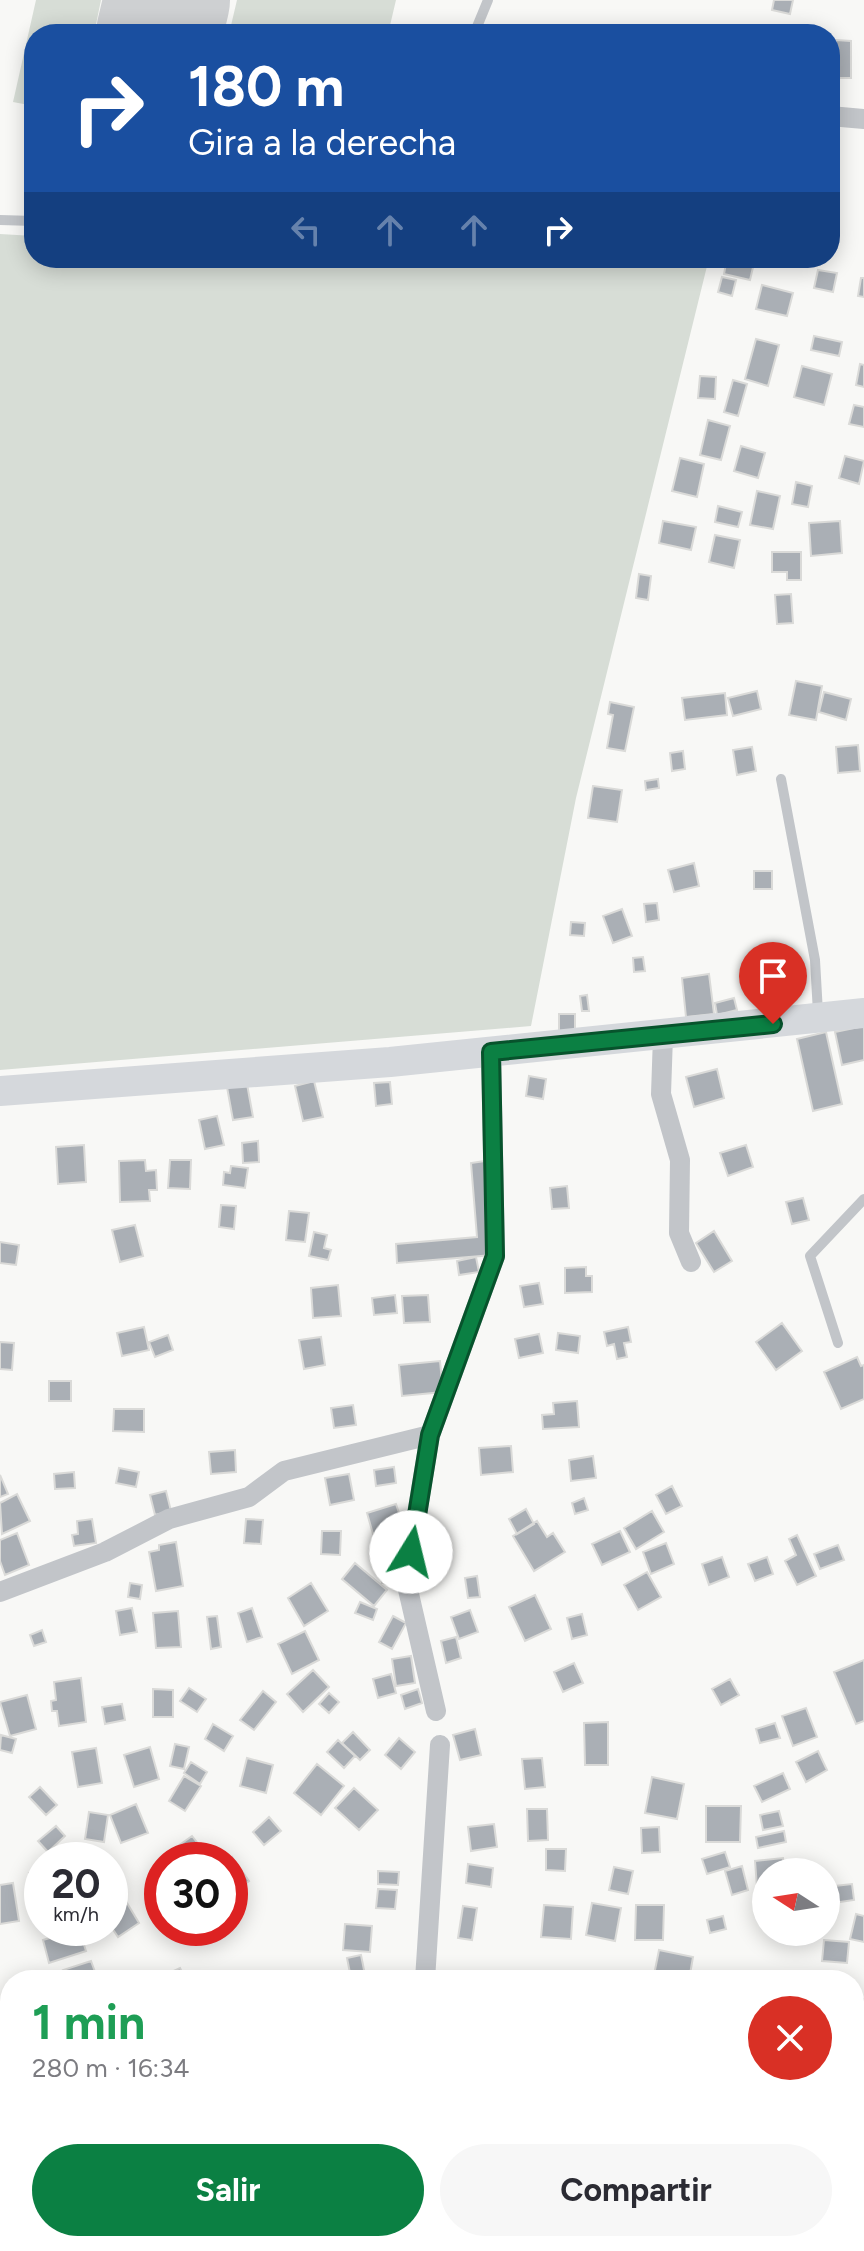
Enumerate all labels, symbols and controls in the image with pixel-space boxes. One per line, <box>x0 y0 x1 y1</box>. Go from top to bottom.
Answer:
text: 180 m <box>188 53 344 120</box>
icon: right <box>56 56 160 160</box>
text: Gira a la derecha <box>188 121 456 164</box>
icon: left <box>284 208 328 252</box>
icon: ahead <box>368 208 412 252</box>
icon: ahead <box>452 208 496 252</box>
icon: right <box>536 208 580 252</box>
pin <box>739 942 807 1024</box>
icon: arrive <box>751 954 795 998</box>
position arrow <box>369 1510 453 1594</box>
speed limit sign: 30 <box>144 1842 248 1946</box>
north arrow <box>752 1858 840 1946</box>
map controls <box>752 1858 840 1946</box>
text: 20 <box>51 1860 101 1908</box>
text: km/h <box>53 1902 99 1926</box>
text: 1 min <box>32 1993 145 2051</box>
button: close <box>748 1996 832 2080</box>
text: 280 m · 16:34 <box>32 2052 189 2084</box>
button: Salir <box>32 2144 424 2236</box>
button: Compartir <box>440 2144 832 2236</box>

